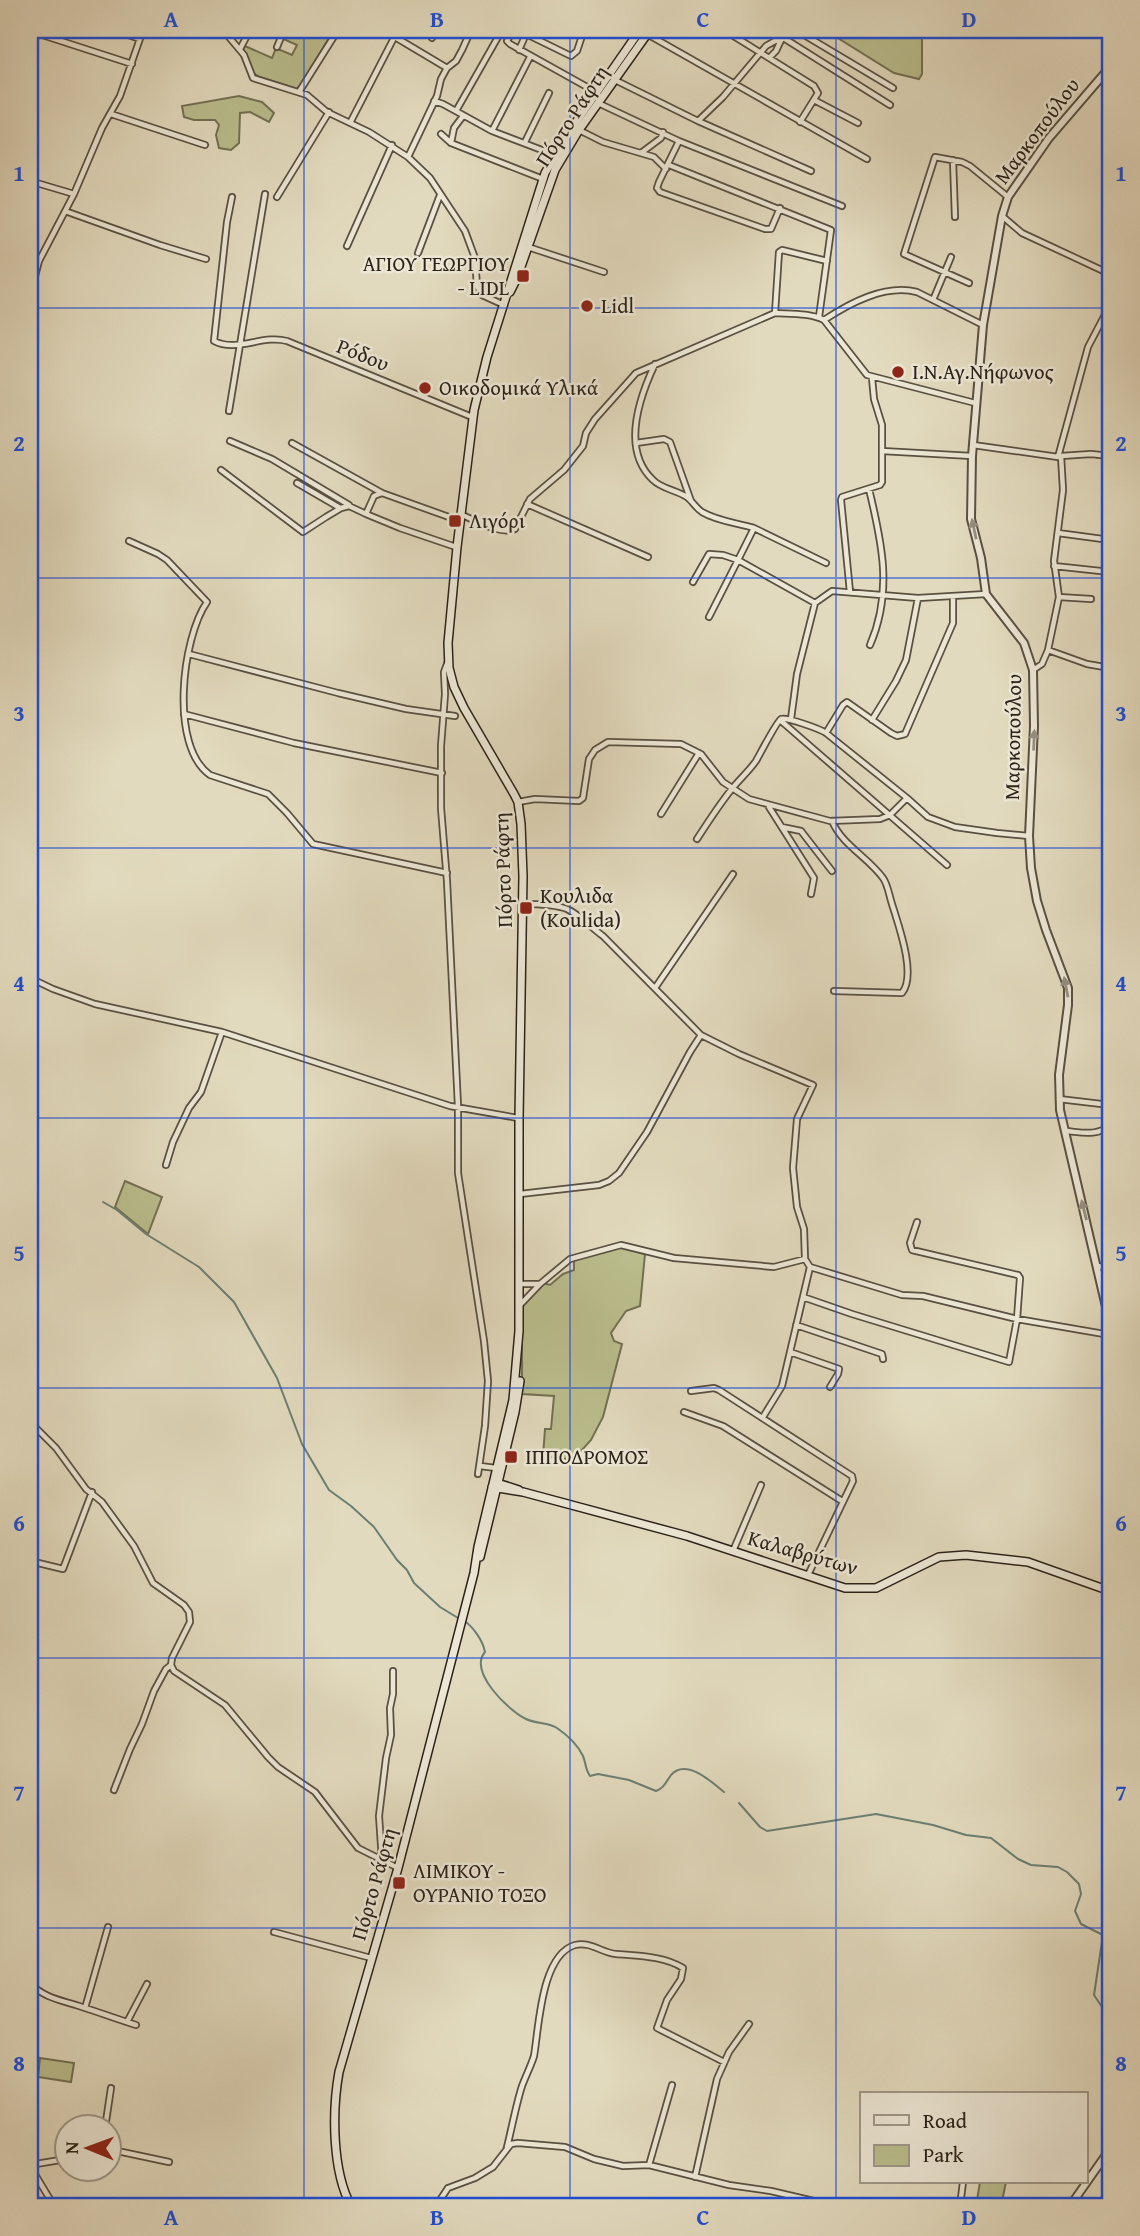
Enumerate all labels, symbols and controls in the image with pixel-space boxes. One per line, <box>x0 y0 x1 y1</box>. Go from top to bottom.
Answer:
text: A <box>164 2 179 35</box>
text: B <box>430 2 444 35</box>
text: C <box>696 2 710 35</box>
text: D <box>962 2 977 35</box>
street label: Πόρτο Ράφτη <box>527 59 616 173</box>
street label: Μαρκοπούλου <box>986 71 1087 190</box>
text: 1 <box>13 156 25 189</box>
text: 1 <box>1115 156 1127 189</box>
place label: ΑΓΙΟΥ ΓΕΩΡΓΙΟΥ - LIDL <box>363 248 510 303</box>
marker: ΑΓΙΟΥ ΓΕΩΡΓΙΟΥ - LIDL <box>515 268 531 284</box>
place label: Lidl <box>601 290 634 321</box>
marker: Lidl <box>579 298 595 314</box>
street label: Ρόδου <box>332 330 394 379</box>
place label: Ι.Ν.Αγ.Νήφωνος <box>912 356 1054 387</box>
marker: Ι.Ν.Αγ.Νήφωνος <box>890 364 906 380</box>
place label: Οικοδομικά Υλικά <box>439 372 598 403</box>
marker: Οικοδομικά Υλικά <box>417 380 433 396</box>
text: 2 <box>13 426 25 459</box>
text: 2 <box>1115 426 1127 459</box>
place label: Λιγόρι <box>469 505 526 536</box>
marker: Λιγόρι <box>447 513 463 529</box>
one-way arrow <box>968 518 979 540</box>
street label: Μαρκοπούλου <box>996 674 1029 800</box>
text: 3 <box>13 696 25 729</box>
text: 3 <box>1115 696 1127 729</box>
one-way arrow <box>1028 729 1040 751</box>
street label: Πόρτο Ράφτη <box>485 812 520 928</box>
place label: Κουλιδα (Koulida) <box>540 880 621 935</box>
marker: Κουλιδα (Koulida) <box>518 900 534 916</box>
text: 4 <box>13 966 25 999</box>
text: 4 <box>1115 966 1127 999</box>
one-way arrow <box>1060 975 1071 997</box>
one-way arrow <box>1078 1199 1089 1221</box>
text: 5 <box>13 1236 25 1269</box>
text: 5 <box>1115 1236 1127 1269</box>
place label: ΙΠΠΟΔΡΟΜΟΣ <box>525 1441 648 1472</box>
marker: ΙΠΠΟΔΡΟΜΟΣ <box>503 1449 519 1465</box>
text: 6 <box>13 1506 25 1539</box>
text: 6 <box>1115 1506 1127 1539</box>
street label: Καλαβρύτων <box>744 1522 862 1583</box>
text: 7 <box>13 1776 25 1809</box>
text: 7 <box>1115 1776 1127 1809</box>
street label: Πόρτο Ράφτη <box>343 1824 404 1944</box>
place label: ΛΙΜΙΚΟΥ - ΟΥΡΑΝΙΟ ΤΟΞΟ <box>413 1855 547 1910</box>
marker: ΛΙΜΙΚΟΥ - ΟΥΡΑΝΙΟ ΤΟΞΟ <box>391 1875 407 1891</box>
text: 8 <box>13 2046 25 2079</box>
text: 8 <box>1115 2046 1127 2079</box>
legend <box>860 2092 1088 2184</box>
text: Road <box>923 2105 968 2136</box>
north arrow <box>52 2114 122 2184</box>
text: Park <box>923 2139 964 2170</box>
text: N <box>57 2141 85 2154</box>
text: A <box>164 2200 179 2233</box>
text: B <box>430 2200 444 2233</box>
text: C <box>696 2200 710 2233</box>
text: D <box>962 2200 977 2233</box>

